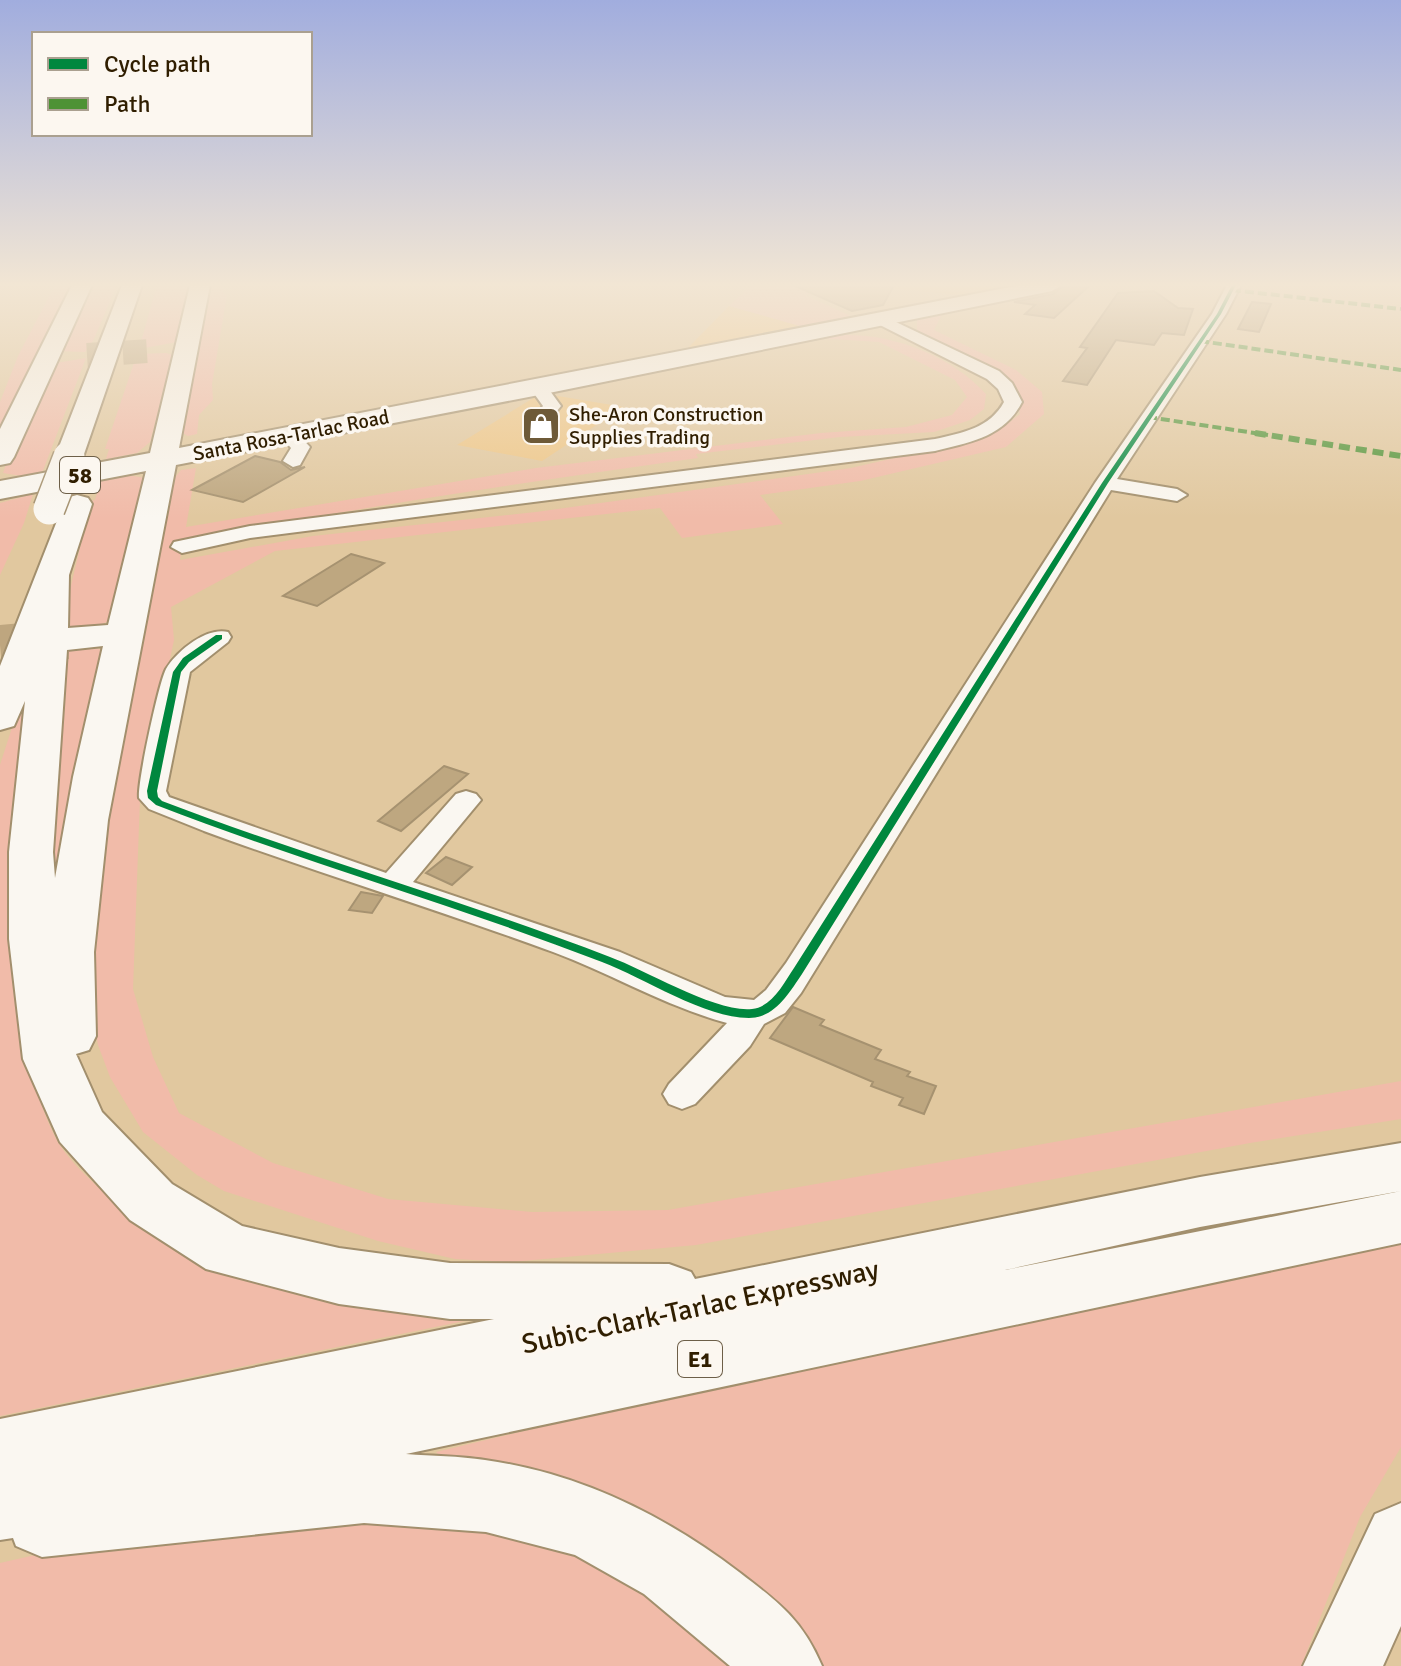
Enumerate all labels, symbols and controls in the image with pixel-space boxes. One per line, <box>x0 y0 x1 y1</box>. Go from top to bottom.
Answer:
legend <box>32 32 312 136</box>
text: Cycle path <box>104 49 211 79</box>
text: Path <box>104 89 150 119</box>
place label: She-Aron Construction Supplies Trading <box>569 402 763 450</box>
street label: Santa Rosa-Tarlac Road <box>191 404 391 467</box>
shop icon: She-Aron Construction Supplies Trading <box>520 405 562 447</box>
road number: 58 <box>60 457 100 493</box>
street label: Subic-Clark-Tarlac Expressway <box>519 1252 882 1361</box>
road number: E1 <box>678 1341 722 1377</box>

